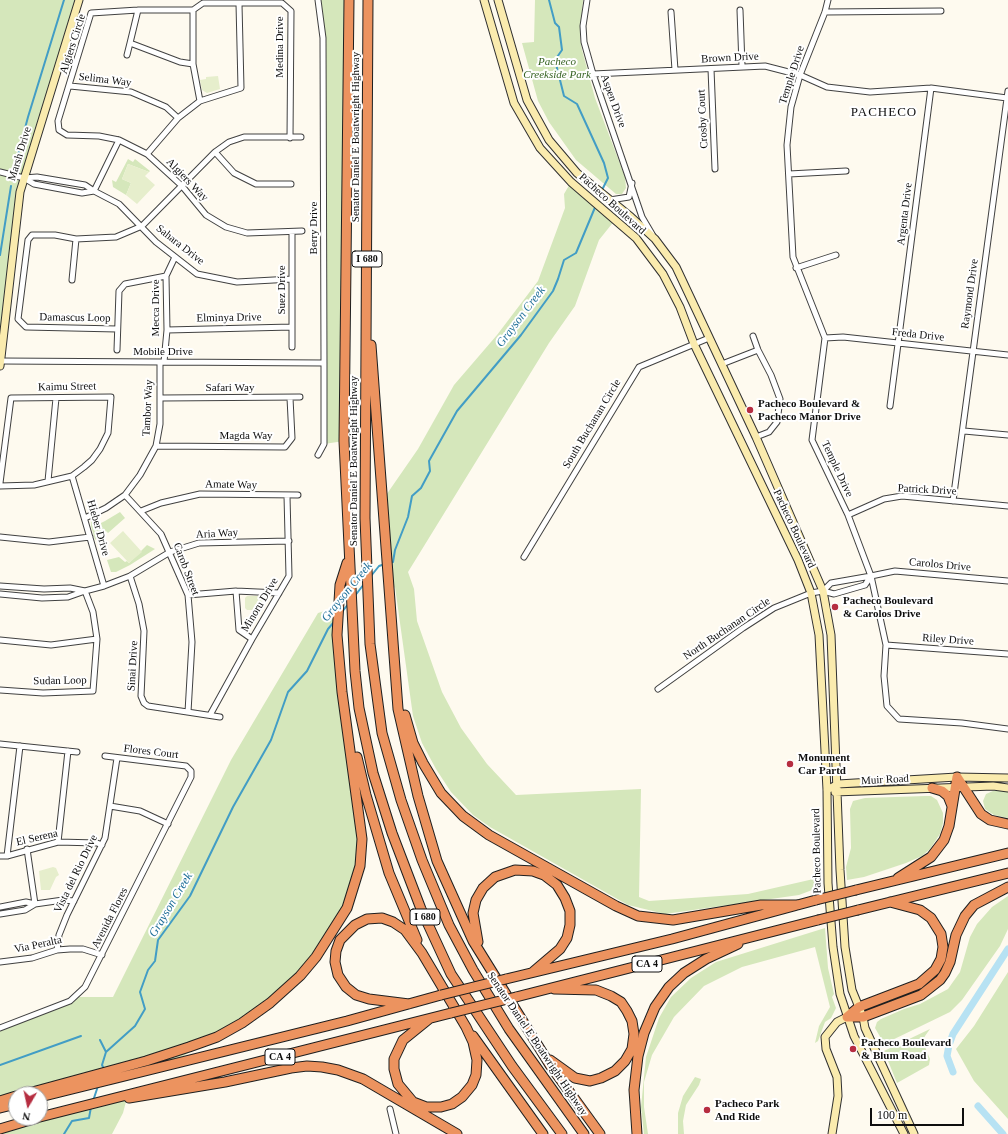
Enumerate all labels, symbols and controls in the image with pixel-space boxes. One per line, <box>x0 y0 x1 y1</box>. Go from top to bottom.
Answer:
street label: Algiers Circle <box>57 12 89 76</box>
street label: Medina Drive <box>273 16 287 78</box>
street label: Temple Drive <box>776 44 808 106</box>
street label: Brown Drive <box>701 50 759 66</box>
street label: Senator Daniel E Boatwright Highway <box>349 52 363 222</box>
park label: Pacheco Creekside Park <box>523 55 591 81</box>
street label: Selima Way <box>78 70 132 90</box>
street label: Aspen Drive <box>597 72 629 130</box>
street label: Crosby Court <box>695 89 711 149</box>
district label: PACHECO <box>851 105 917 121</box>
street label: Marsh Drive <box>6 125 34 183</box>
street label: Algiers Way <box>163 156 211 204</box>
street label: Pacheco Boulevard <box>576 171 648 237</box>
street label: Argenta Drive <box>895 182 915 246</box>
street label: Berry Drive <box>307 202 321 254</box>
street label: Sahara Drive <box>153 222 207 268</box>
road number: I 680 <box>352 251 382 267</box>
street label: Raymond Drive <box>959 258 981 330</box>
street label: Suez Drive <box>275 265 289 315</box>
street label: Mecca Drive <box>149 279 163 337</box>
water label: Grayson Creek <box>493 284 549 350</box>
street label: Damascus Loop <box>39 311 111 325</box>
street label: Elminya Drive <box>196 311 262 325</box>
street label: Freda Drive <box>891 326 945 344</box>
street label: Mobile Drive <box>133 345 193 359</box>
street label: Senator Daniel E Boatwright Highway <box>347 376 361 546</box>
street label: South Buchanan Circle <box>560 377 624 471</box>
street label: Tambor Way <box>140 379 156 437</box>
street label: Kaimu Street <box>38 380 96 394</box>
street label: Safari Way <box>206 381 254 395</box>
place label: Pacheco Boulevard & Pacheco Manor Drive <box>758 397 861 423</box>
marker: Pacheco Boulevard & Pacheco Manor Drive <box>745 405 755 415</box>
street label: Magda Way <box>219 429 273 443</box>
street label: Temple Drive <box>818 439 856 499</box>
street label: Amate Way <box>205 478 257 492</box>
street label: Patrick Drive <box>897 482 957 498</box>
street label: Pacheco Boulevard <box>770 488 818 570</box>
street label: Hieber Drive <box>84 498 112 558</box>
street label: Aria Way <box>196 526 238 542</box>
street label: Carob Street <box>170 541 202 597</box>
street label: Carolos Drive <box>909 556 971 574</box>
water label: Grayson Creek <box>319 559 375 625</box>
street label: Minoru Drive <box>239 576 281 634</box>
place label: Pacheco Boulevard & Carolos Drive <box>843 594 933 620</box>
street label: North Buchanan Circle <box>681 595 773 663</box>
marker: Pacheco Boulevard & Carolos Drive <box>830 602 840 612</box>
street label: Riley Drive <box>922 632 974 648</box>
street label: Sinai Drive <box>125 640 141 692</box>
street label: Sudan Loop <box>33 674 87 688</box>
street label: Flores Court <box>123 742 179 762</box>
place label: Monument Car Partd <box>798 751 850 777</box>
marker: Monument Car Partd <box>785 759 795 769</box>
street label: Muir Road <box>861 772 909 788</box>
street label: Pacheco Boulevard <box>810 808 824 894</box>
street label: El Serena <box>15 827 59 849</box>
street label: Vista del Rio Drive <box>51 833 101 915</box>
water label: Grayson Creek <box>146 870 196 940</box>
street label: Avenida Flores <box>89 885 131 951</box>
road number: I 680 <box>410 909 440 925</box>
street label: Via Peralta <box>13 934 63 956</box>
road number: CA 4 <box>632 956 662 972</box>
street label: Senator Daniel E Boatwright Highway <box>484 970 590 1118</box>
place label: Pacheco Boulevard & Blum Road <box>861 1036 951 1062</box>
marker: Pacheco Boulevard & Blum Road <box>848 1044 858 1054</box>
road number: CA 4 <box>265 1049 295 1065</box>
north arrow <box>8 1086 48 1126</box>
place label: Pacheco Park And Ride <box>715 1097 779 1123</box>
scale bar <box>872 1100 966 1126</box>
marker: Pacheco Park And Ride <box>702 1105 712 1115</box>
text: 100 m <box>877 1108 907 1122</box>
text: N <box>21 1110 31 1123</box>

